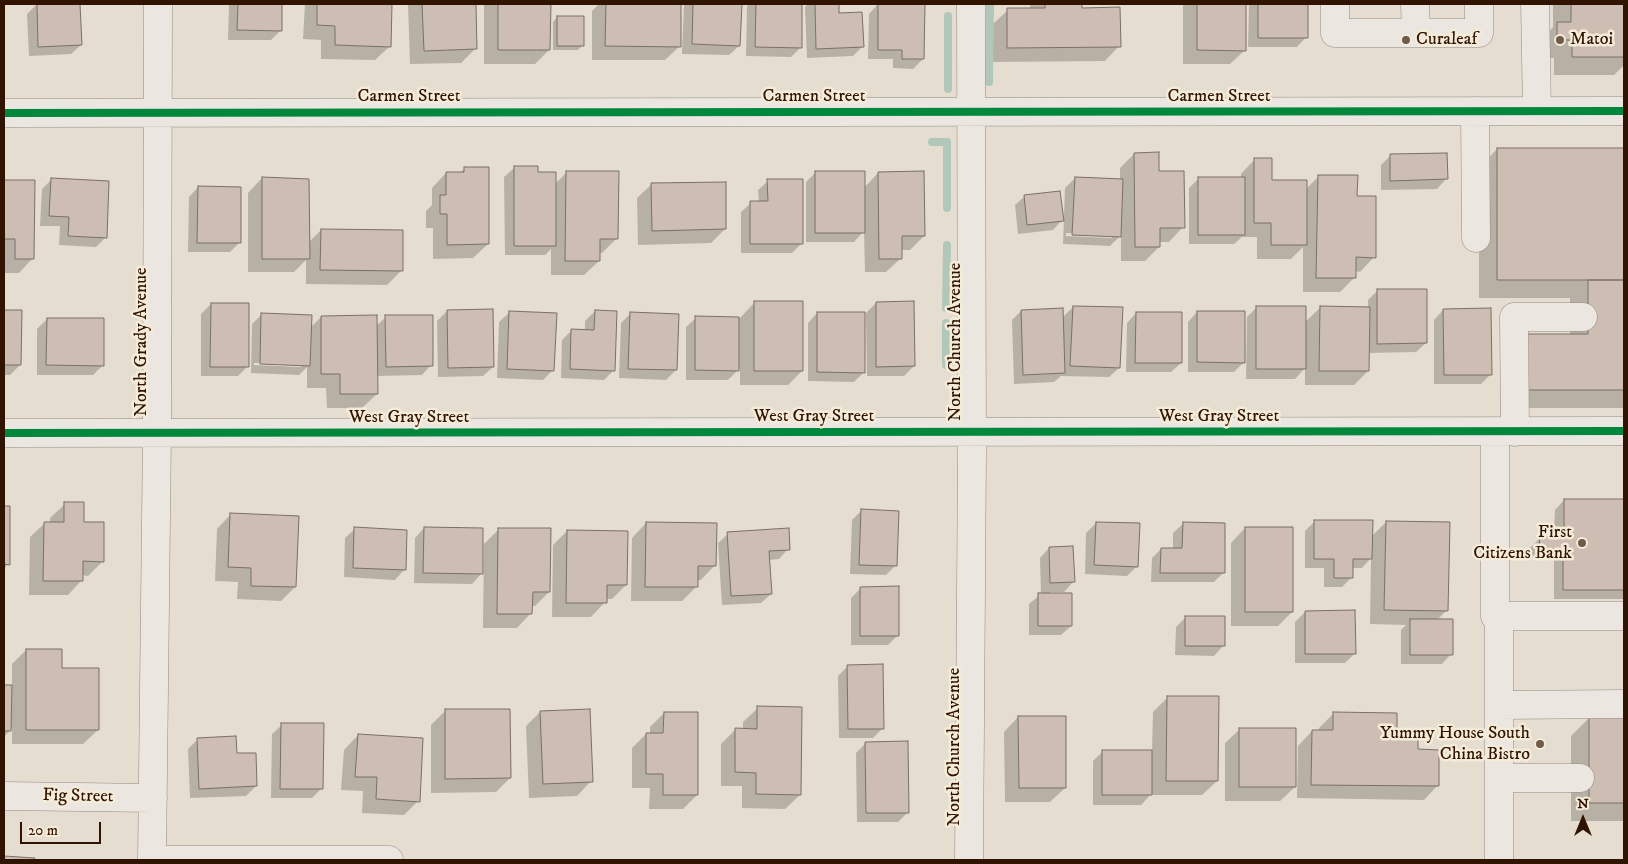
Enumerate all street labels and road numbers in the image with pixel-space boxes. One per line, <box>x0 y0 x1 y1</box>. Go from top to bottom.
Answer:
street label: Carmen Street <box>357 86 461 108</box>
street label: Carmen Street <box>762 86 866 108</box>
street label: Carmen Street <box>1167 86 1271 108</box>
street label: North Church Avenue <box>945 263 967 421</box>
street label: North Grady Avenue <box>131 268 153 416</box>
street label: West Gray Street <box>754 406 874 428</box>
street label: West Gray Street <box>1159 406 1279 428</box>
street label: West Gray Street <box>349 407 469 429</box>
street label: North Church Avenue <box>944 668 966 826</box>
street label: Fig Street <box>42 786 114 808</box>

